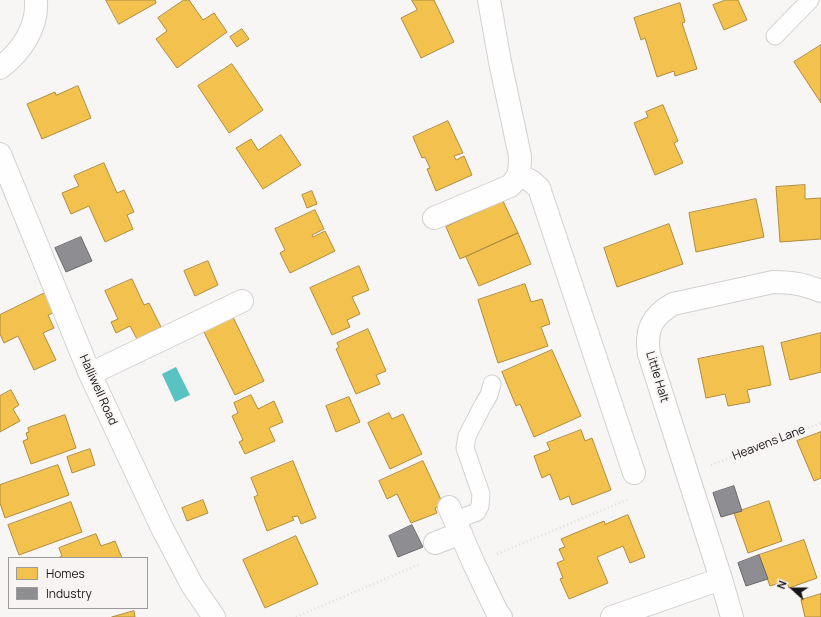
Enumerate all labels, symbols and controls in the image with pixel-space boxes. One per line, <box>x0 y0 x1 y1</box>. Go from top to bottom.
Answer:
street label: Little Halt <box>642 350 672 404</box>
street label: Halliwell Road <box>76 352 120 428</box>
street label: Heavens Lane <box>731 422 807 464</box>
legend <box>8 557 148 609</box>
text: Homes <box>46 565 85 582</box>
north arrow <box>773 569 813 609</box>
text: N <box>773 578 790 591</box>
text: Industry <box>46 585 92 602</box>

